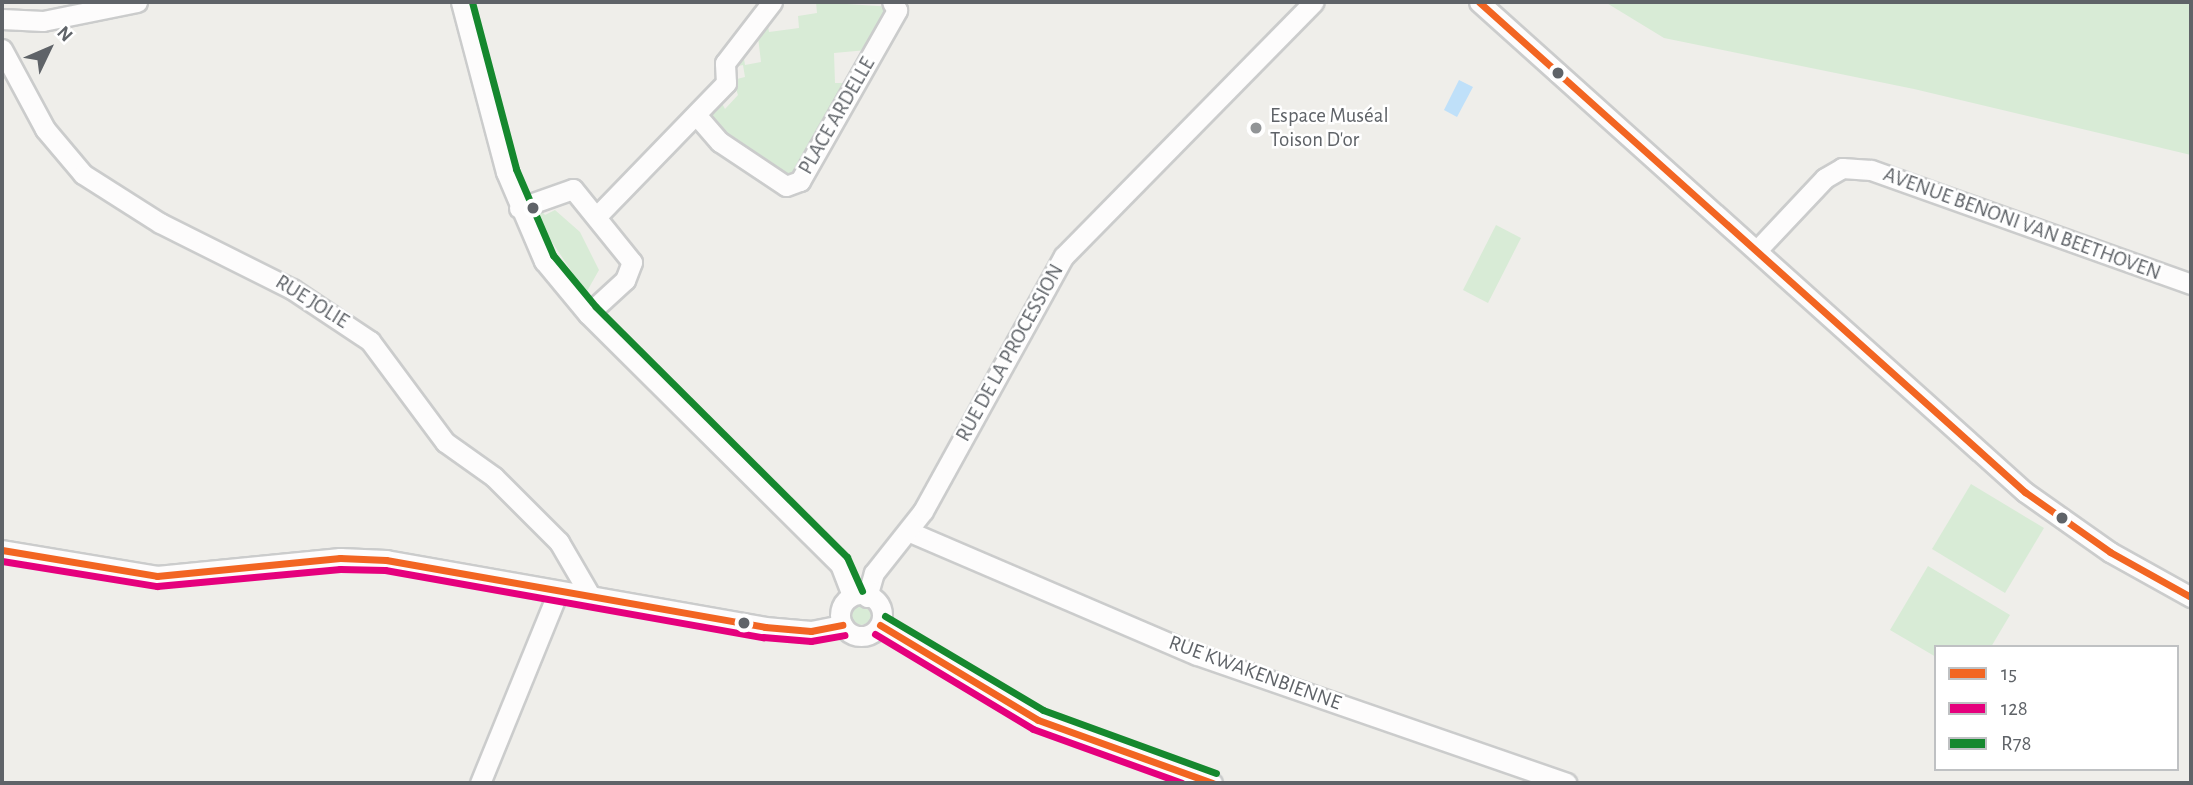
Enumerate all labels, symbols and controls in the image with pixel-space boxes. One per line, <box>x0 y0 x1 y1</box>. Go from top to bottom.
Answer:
north arrow <box>14 14 84 84</box>
text: N <box>53 23 76 45</box>
street label: PLACE ARDELLE <box>793 53 881 179</box>
unlabelled marker <box>1551 66 1565 80</box>
place label: Espace Muséal Toison D'or <box>1270 103 1389 153</box>
marker: Espace Muséal Toison D'or <box>1248 120 1264 136</box>
street label: AVENUE BENONI VAN BEETHOVEN <box>1880 162 2164 286</box>
unlabelled marker <box>526 201 540 215</box>
street label: RUE DE LA PROCESSION <box>951 260 1069 446</box>
street label: RUE JOLIE <box>271 270 353 334</box>
unlabelled marker <box>2055 511 2069 525</box>
unlabelled marker <box>737 616 751 630</box>
street label: RUE KWAKENBIENNE <box>1165 630 1345 716</box>
legend <box>1934 645 2179 771</box>
text: 15 <box>2001 663 2017 684</box>
text: 128 <box>2001 698 2028 719</box>
text: R78 <box>2001 733 2031 754</box>

